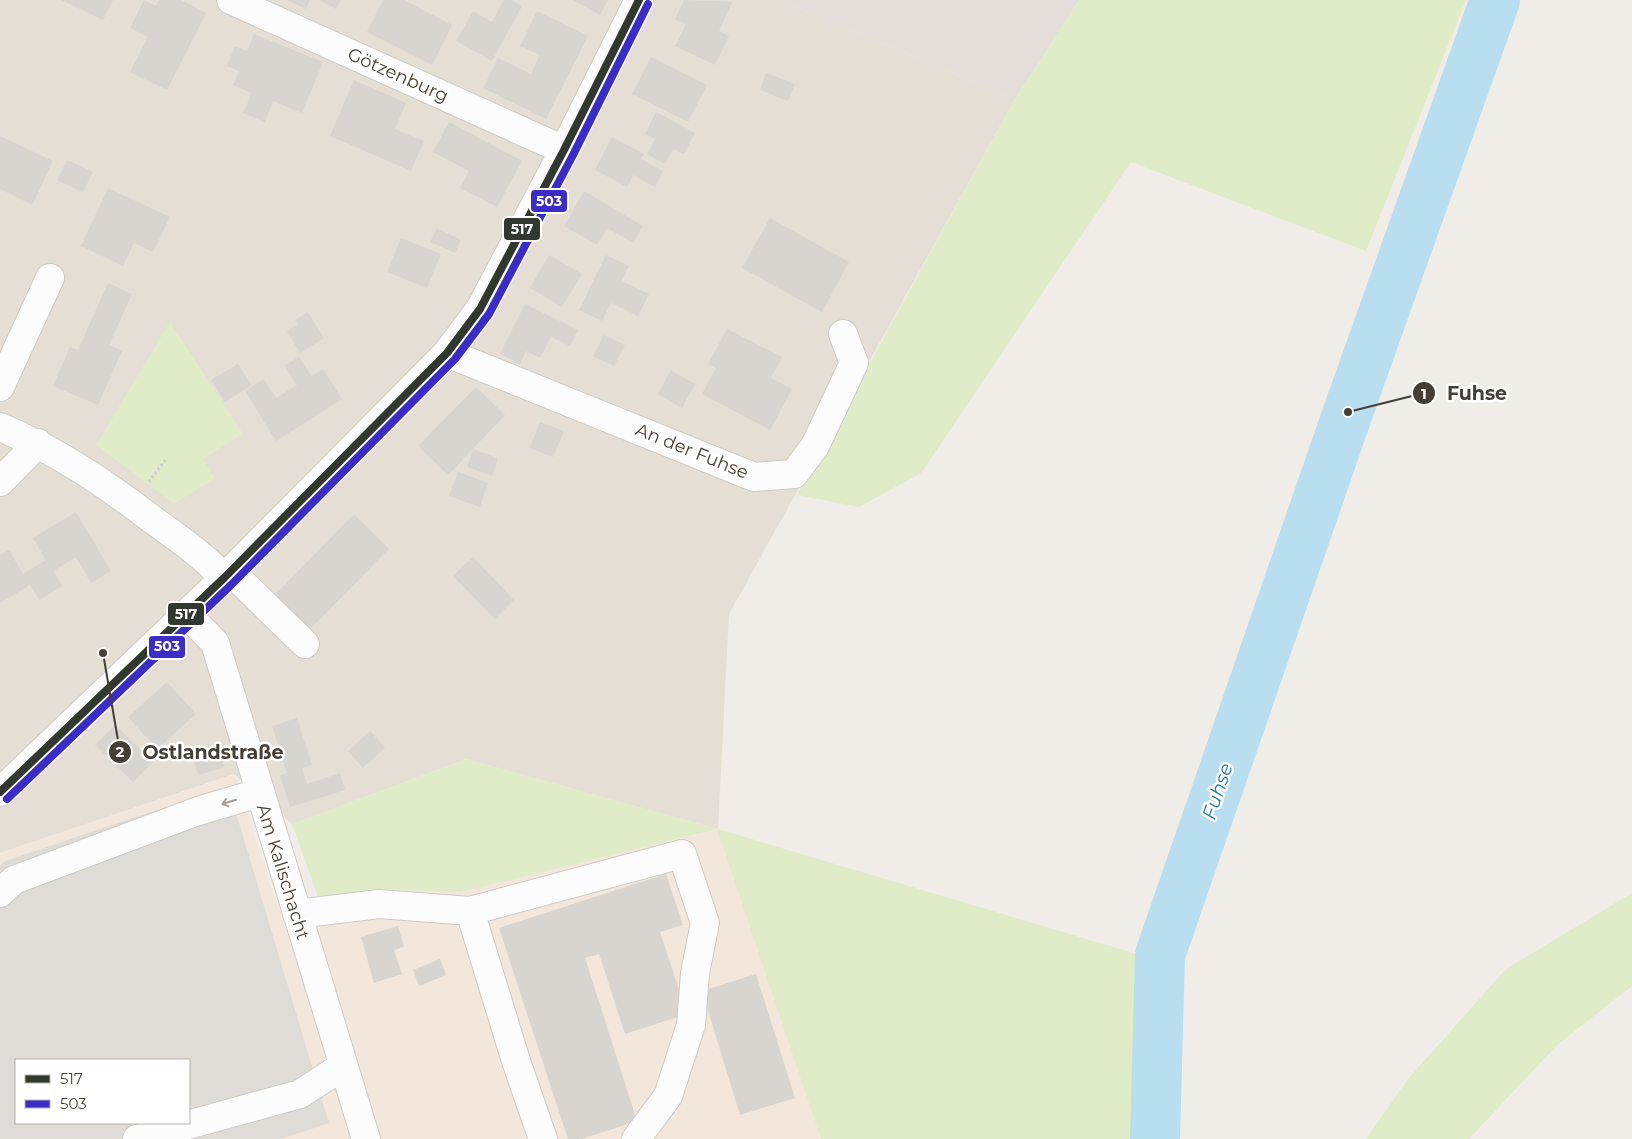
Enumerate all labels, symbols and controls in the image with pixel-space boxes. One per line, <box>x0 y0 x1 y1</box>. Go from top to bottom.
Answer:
street label: Götzenburg <box>344 43 452 107</box>
line badge: 503 <box>530 189 568 213</box>
text: 503 <box>536 192 562 210</box>
line badge: 517 <box>503 217 541 241</box>
text: 517 <box>511 220 534 238</box>
callout: Fuhse <box>1412 376 1517 410</box>
text: Fuhse <box>1447 382 1507 405</box>
text: 1 <box>1421 384 1427 403</box>
street label: An der Fuhse <box>632 418 752 484</box>
line badge: 517 <box>167 602 205 626</box>
text: 517 <box>175 605 198 623</box>
line badge: 503 <box>148 635 186 659</box>
text: 503 <box>154 637 180 655</box>
callout: Ostlandstraße <box>108 735 294 769</box>
text: Ostlandstraße <box>143 741 283 764</box>
text: 2 <box>116 742 125 761</box>
water label: Fuhse <box>1197 760 1238 822</box>
one-way arrow <box>221 798 237 807</box>
street label: Am Kalischacht <box>252 802 314 942</box>
legend <box>15 1059 190 1124</box>
text: 517 <box>60 1069 83 1088</box>
text: 503 <box>60 1094 87 1113</box>

